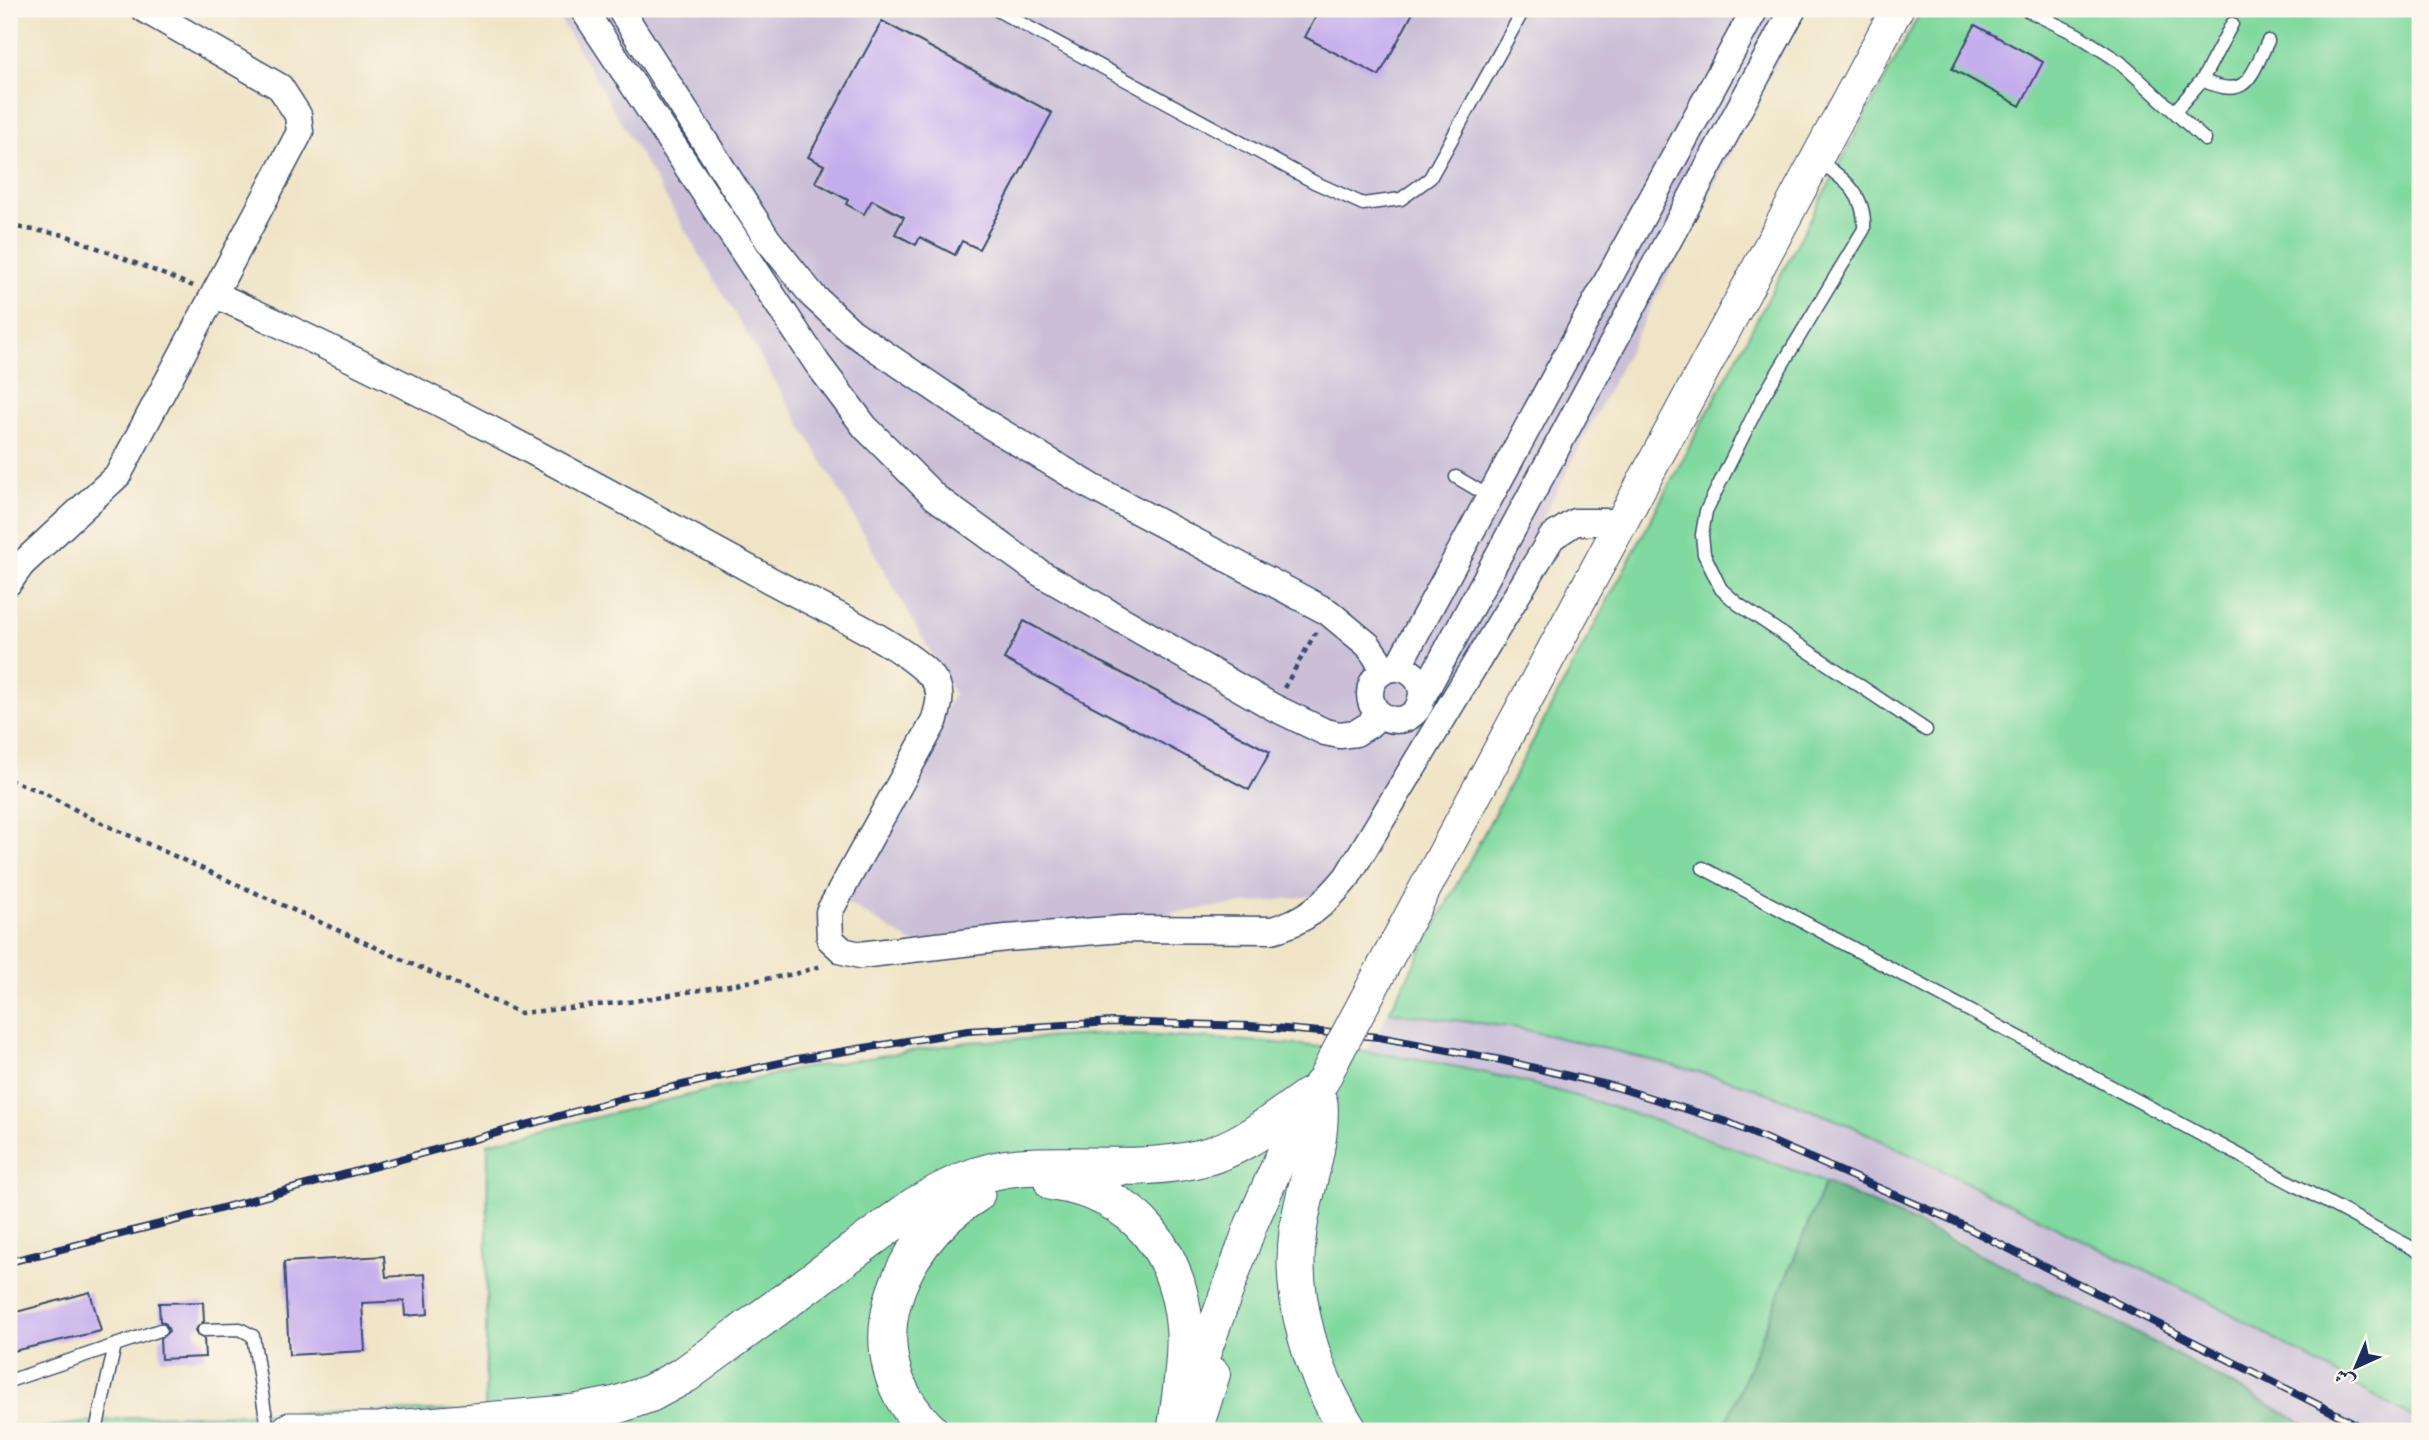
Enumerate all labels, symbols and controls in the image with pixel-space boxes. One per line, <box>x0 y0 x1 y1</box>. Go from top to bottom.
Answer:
north arrow <box>2320 1332 2390 1402</box>
text: ش <box>2330 1363 2360 1394</box>

